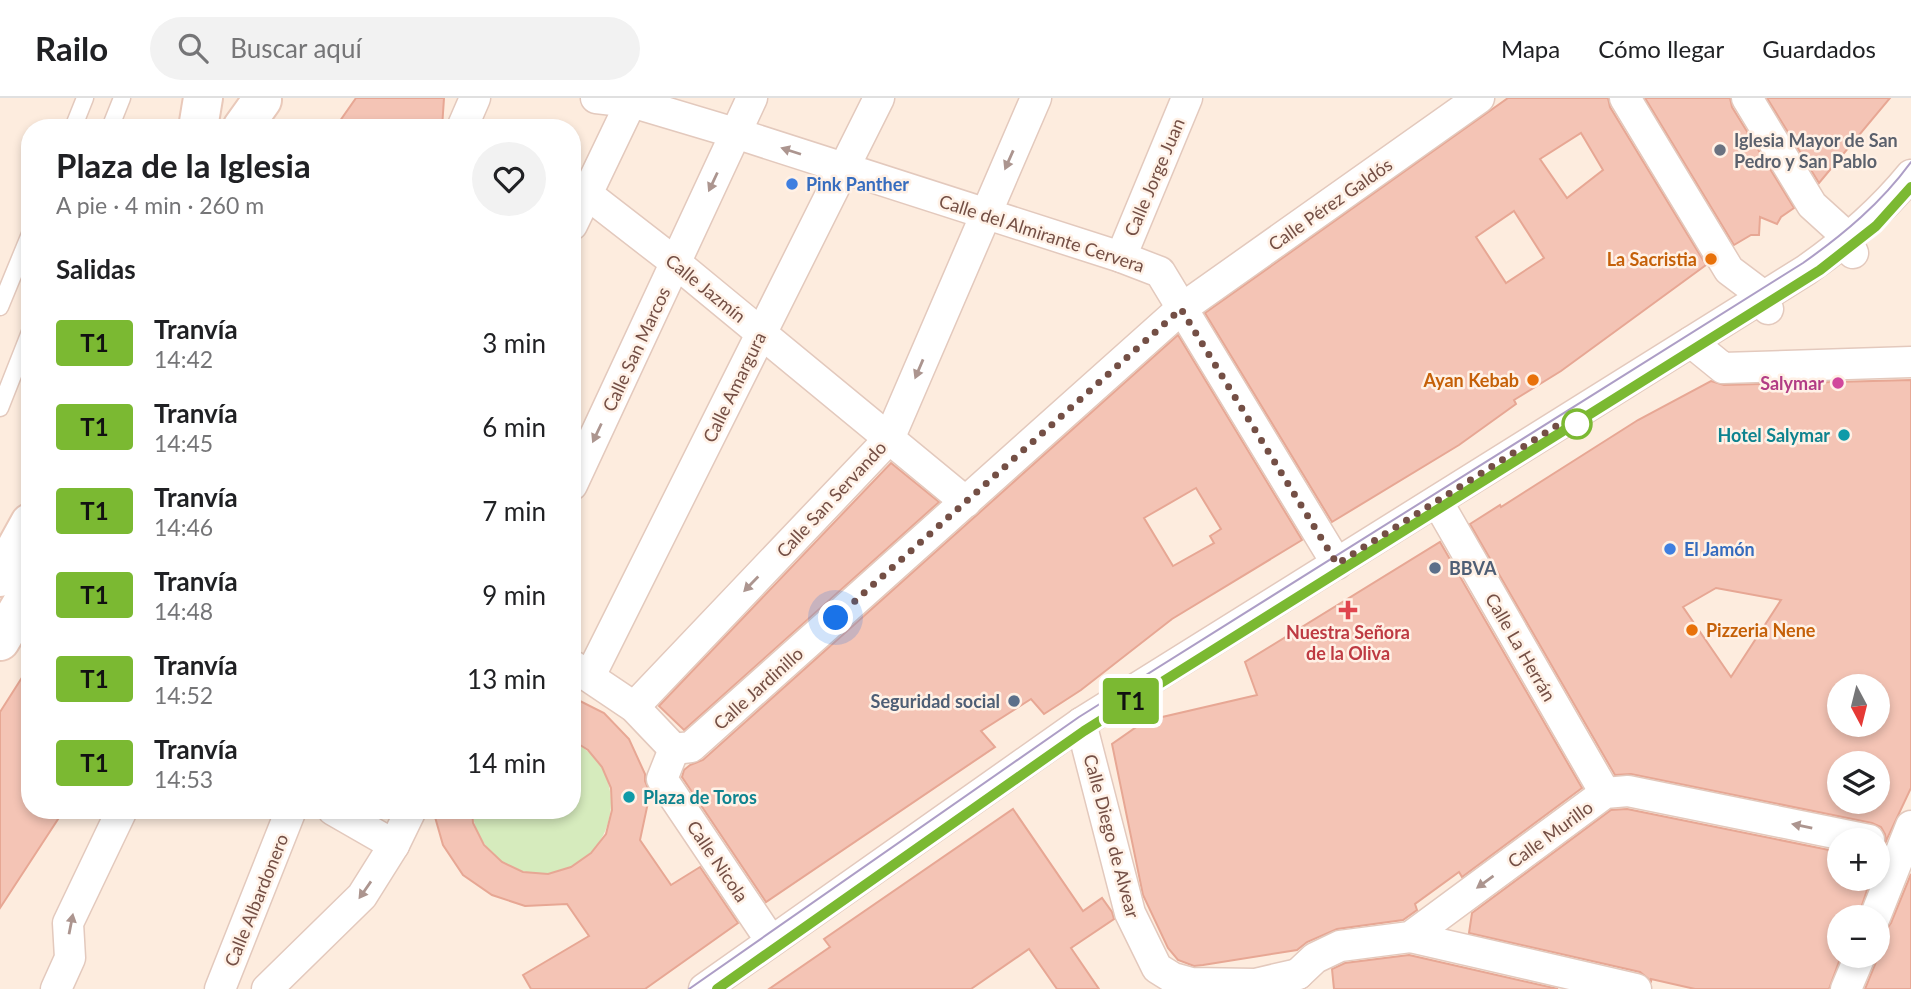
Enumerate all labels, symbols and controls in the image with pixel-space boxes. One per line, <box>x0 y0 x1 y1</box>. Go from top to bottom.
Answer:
search box <box>150 17 640 80</box>
text: Railo <box>35 28 108 68</box>
icon: search <box>174 29 212 67</box>
text: Buscar aquí <box>230 32 362 64</box>
text: Mapa <box>1501 34 1560 63</box>
text: Cómo llegar <box>1598 34 1724 63</box>
text: Guardados <box>1762 34 1876 63</box>
street label: Calle Jorge Juan <box>1119 115 1189 239</box>
place label: Iglesia Mayor de San Pedro y San Pablo <box>1734 129 1898 172</box>
button: heart <box>472 142 546 216</box>
marker: Iglesia Mayor de San Pedro y San Pablo <box>1712 142 1728 158</box>
text: Plaza de la Iglesia <box>56 145 311 185</box>
one-way arrow <box>780 146 801 156</box>
one-way arrow <box>1003 150 1014 171</box>
street label: Calle Pérez Galdós <box>1264 153 1396 255</box>
one-way arrow <box>707 172 719 192</box>
place label: Pink Panther <box>806 173 909 195</box>
marker: Pink Panther <box>784 176 800 192</box>
street label: Calle del Almirante Cervera <box>937 189 1147 277</box>
text: A pie · 4 min · 260 m <box>56 191 264 219</box>
place label: La Sacristia <box>1607 248 1697 270</box>
street label: Calle Jazmín <box>662 249 750 327</box>
marker: La Sacristia <box>1703 251 1719 267</box>
text: Salidas <box>56 253 136 285</box>
street label: Calle San Marcos <box>598 283 675 415</box>
text: Tranvía <box>154 313 238 345</box>
text: 3 min <box>482 327 546 359</box>
text: T1 <box>80 328 109 357</box>
street label: Calle Amargura <box>698 328 770 446</box>
text: 14:42 <box>154 345 213 373</box>
one-way arrow <box>913 359 924 380</box>
place label: Ayan Kebab <box>1423 369 1519 391</box>
marker: Ayan Kebab <box>1525 372 1541 388</box>
place label: Salymar <box>1760 372 1824 394</box>
marker: Salymar <box>1830 375 1846 391</box>
text: Tranvía <box>154 397 238 429</box>
unlabelled marker <box>1562 409 1592 439</box>
text: 6 min <box>482 411 546 443</box>
text: T1 <box>80 412 109 441</box>
one-way arrow <box>591 423 602 443</box>
place label: Hotel Salymar <box>1717 424 1830 446</box>
marker: Hotel Salymar <box>1836 427 1852 443</box>
text: 14:45 <box>154 429 213 457</box>
street label: Calle San Servando <box>771 436 891 562</box>
text: Tranvía <box>154 481 238 513</box>
text: 7 min <box>482 495 546 527</box>
text: T1 <box>80 496 109 525</box>
text: 14:46 <box>154 513 213 541</box>
place label: El Jamón <box>1684 538 1755 560</box>
marker: El Jamón <box>1662 541 1678 557</box>
place label: BBVA <box>1449 557 1497 579</box>
marker: BBVA <box>1427 560 1443 576</box>
text: Tranvía <box>154 565 238 597</box>
one-way arrow <box>742 576 759 593</box>
text: 9 min <box>482 579 546 611</box>
text: T1 <box>80 580 109 609</box>
street label: Calle La Herrán <box>1481 589 1561 705</box>
text: 14:48 <box>154 597 213 625</box>
your location <box>818 600 853 635</box>
marker: Nuestra Señora de la Oliva <box>1340 602 1356 618</box>
place label: Pizzeria Nene <box>1706 619 1816 641</box>
place label: Nuestra Señora de la Oliva <box>1286 621 1410 664</box>
marker: Pizzeria Nene <box>1684 622 1700 638</box>
street label: Calle Jardinillo <box>709 642 807 734</box>
text: Tranvía <box>154 649 238 681</box>
text: 13 min <box>467 663 546 695</box>
text: T1 <box>80 664 109 693</box>
north arrow <box>1827 674 1890 737</box>
map controls <box>1827 674 1890 968</box>
line badge: T1 <box>1100 678 1162 724</box>
text: 14:52 <box>154 681 213 709</box>
text: T1 <box>1117 686 1145 715</box>
place label: Seguridad social <box>871 690 1000 712</box>
marker: Seguridad social <box>1006 693 1022 709</box>
text: Tranvía <box>154 733 238 765</box>
text: 14 min <box>467 747 546 779</box>
text: T1 <box>80 748 109 777</box>
button: layers <box>1827 751 1890 814</box>
street label: Calle Diego de Alvear <box>1080 752 1145 921</box>
text: 14:53 <box>154 765 213 793</box>
place label: Plaza de Toros <box>643 786 757 808</box>
marker: Plaza de Toros <box>621 789 637 805</box>
street label: Calle Murillo <box>1503 796 1597 872</box>
street label: Calle Nicola <box>683 816 753 906</box>
one-way arrow <box>1791 821 1813 832</box>
button: + <box>1827 828 1890 891</box>
street label: Calle Albardonero <box>219 831 293 969</box>
one-way arrow <box>1476 874 1494 888</box>
one-way arrow <box>358 881 372 899</box>
button: − <box>1827 905 1890 968</box>
one-way arrow <box>66 913 77 935</box>

